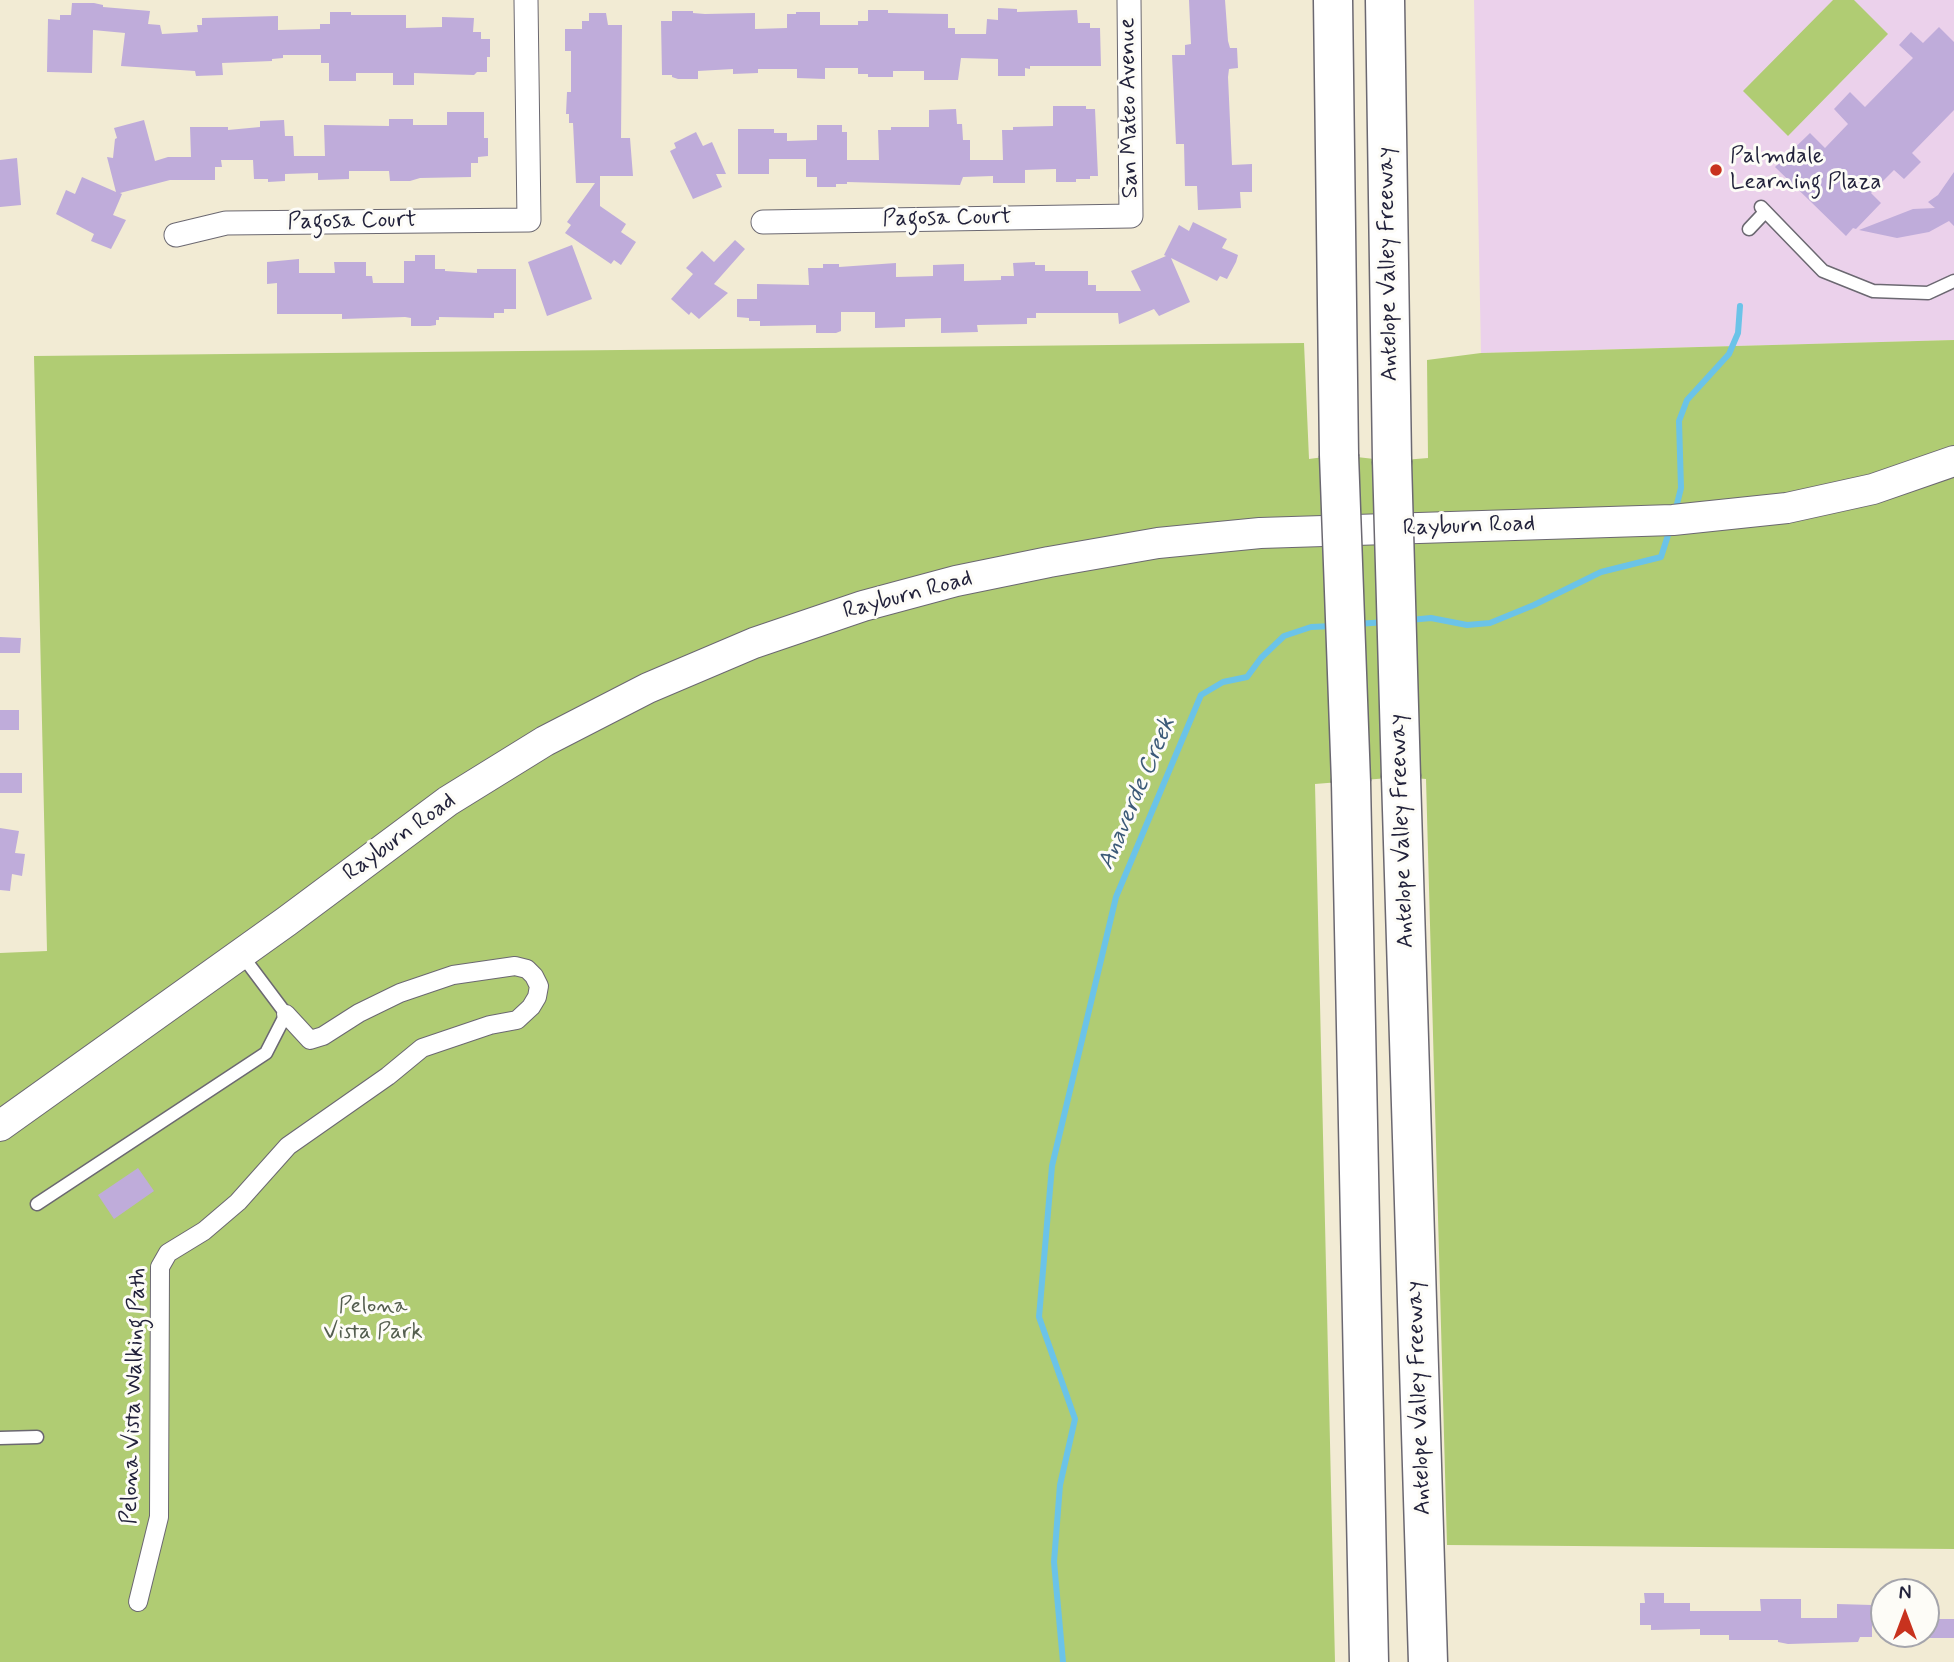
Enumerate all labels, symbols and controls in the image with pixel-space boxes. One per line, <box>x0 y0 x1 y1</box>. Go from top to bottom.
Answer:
street label: San Mateo Avenue <box>1115 17 1145 199</box>
place label: Palmdale Learning Plaza <box>1730 143 1882 197</box>
street label: Antelope Valley Freeway <box>1373 146 1405 382</box>
marker: Palmdale Learning Plaza <box>1708 162 1724 178</box>
street label: Pagosa Court <box>882 204 1012 234</box>
street label: Pagosa Court <box>287 207 417 237</box>
street label: Rayburn Road <box>1402 511 1536 543</box>
street label: Rayburn Road <box>841 566 975 626</box>
street label: Antelope Valley Freeway <box>1385 713 1421 949</box>
water label: Anaverde Creek <box>1093 714 1183 874</box>
street label: Rayburn Road <box>338 788 462 888</box>
street label: Pelona Vista Walking Path <box>117 1267 153 1525</box>
street label: Antelope Valley Freeway <box>1402 1280 1438 1516</box>
park label: Pelona Vista Park <box>323 1293 423 1347</box>
north arrow <box>1870 1578 1940 1648</box>
text: N <box>1899 1581 1911 1606</box>

